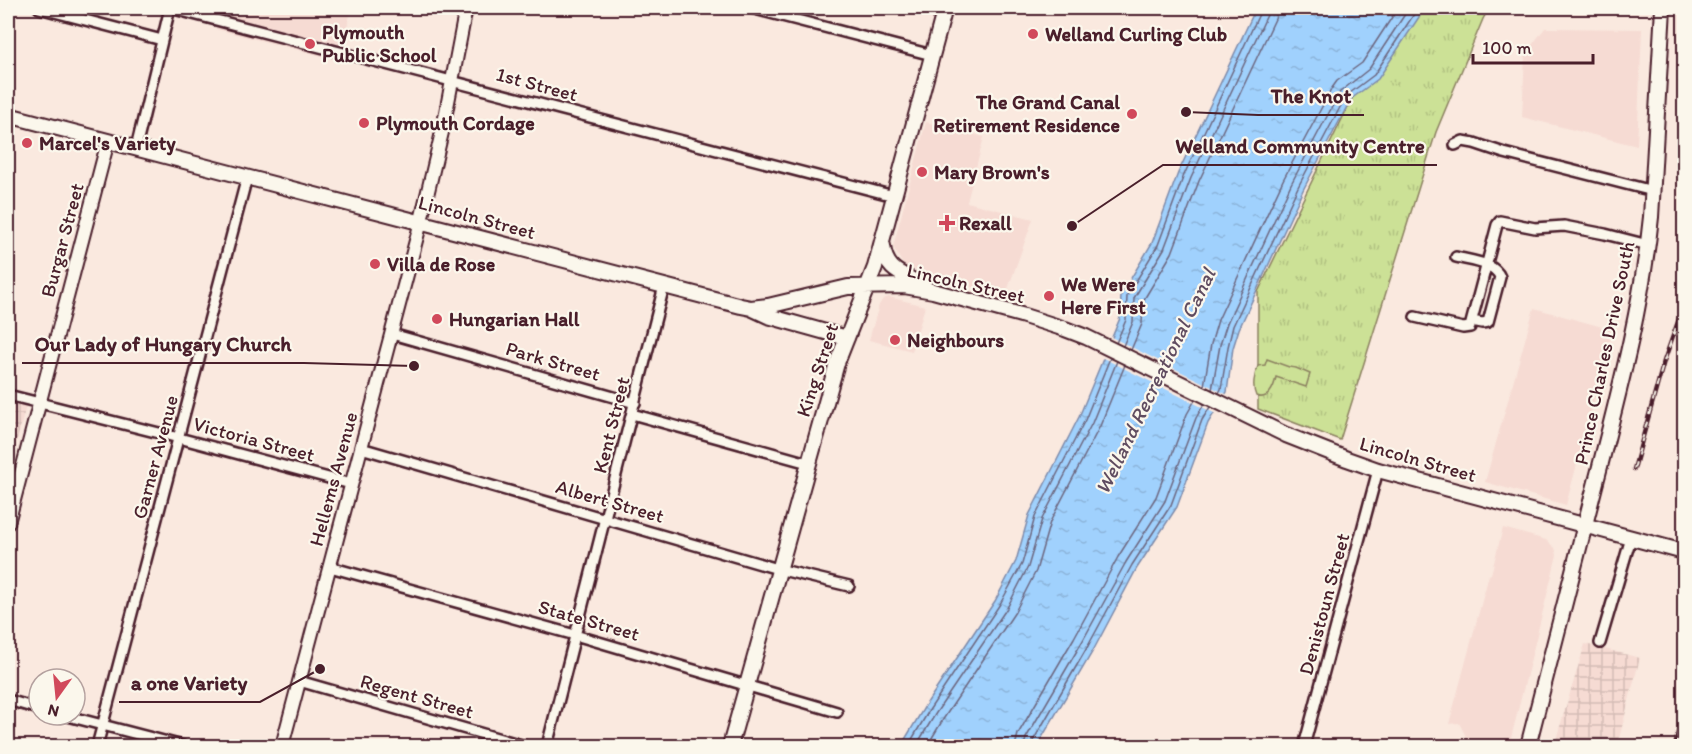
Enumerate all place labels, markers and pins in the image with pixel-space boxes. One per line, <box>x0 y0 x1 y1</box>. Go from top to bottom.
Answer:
place label: Plymouth Public School <box>322 20 437 67</box>
place label: Welland Curling Club <box>1045 22 1227 47</box>
marker: Welland Curling Club <box>1026 27 1040 41</box>
marker: Plymouth Public School <box>303 37 317 51</box>
callout: The Knot <box>1258 76 1364 115</box>
place label: The Grand Canal Retirement Residence <box>933 90 1120 137</box>
marker: The Grand Canal Retirement Residence <box>1125 107 1139 121</box>
place label: Plymouth Cordage <box>376 111 535 136</box>
marker: Plymouth Cordage <box>357 116 371 130</box>
callout: Welland Community Centre <box>1163 126 1437 165</box>
place label: Marcel's Variety <box>39 131 176 156</box>
marker: Marcel's Variety <box>20 136 34 150</box>
place label: Mary Brown's <box>934 160 1050 185</box>
marker: Mary Brown's <box>915 165 929 179</box>
place label: Rexall <box>959 211 1012 235</box>
marker: Rexall <box>940 216 954 230</box>
place label: Villa de Rose <box>387 252 496 276</box>
marker: Villa de Rose <box>368 257 382 271</box>
place label: We Were Here First <box>1061 272 1146 319</box>
marker: We Were Here First <box>1042 289 1056 303</box>
place label: Hungarian Hall <box>449 307 580 332</box>
marker: Hungarian Hall <box>430 312 444 326</box>
callout: Our Lady of Hungary Church <box>22 324 304 363</box>
place label: Neighbours <box>907 328 1004 353</box>
marker: Neighbours <box>888 333 902 347</box>
callout: a one Variety <box>119 663 260 702</box>

